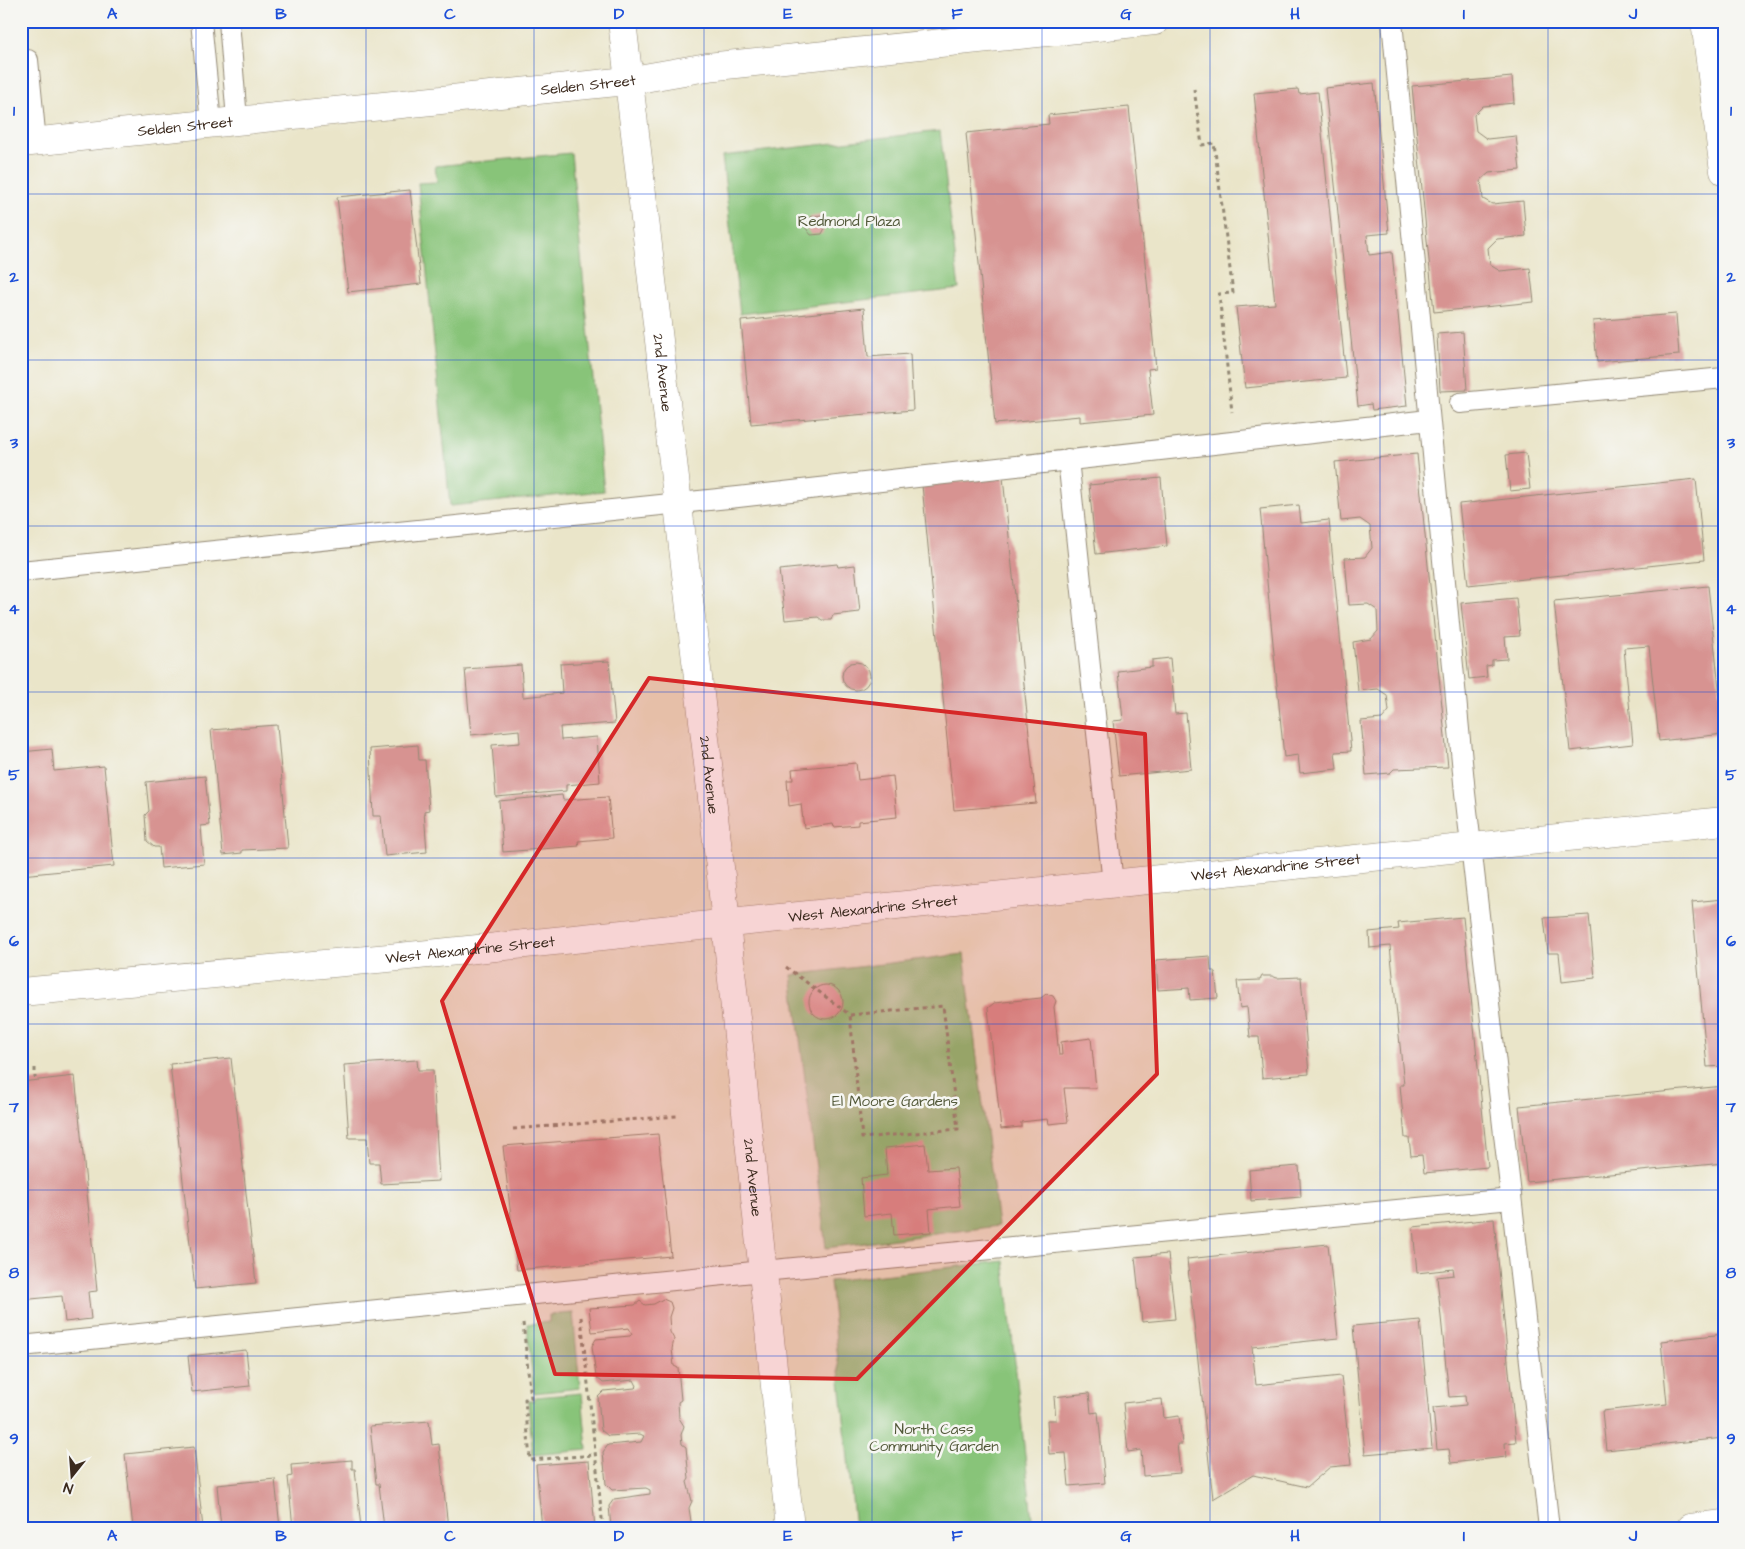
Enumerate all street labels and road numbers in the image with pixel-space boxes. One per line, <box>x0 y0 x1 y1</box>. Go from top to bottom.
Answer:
street label: Selden Street <box>539 70 638 101</box>
street label: Selden Street <box>136 111 234 142</box>
street label: 2nd Avenue <box>647 332 677 413</box>
street label: 2nd Avenue <box>694 735 724 815</box>
street label: West Alexandrine Street <box>1190 848 1362 887</box>
street label: West Alexandrine Street <box>787 890 959 928</box>
street label: West Alexandrine Street <box>384 931 556 969</box>
street label: 2nd Avenue <box>738 1137 767 1218</box>

